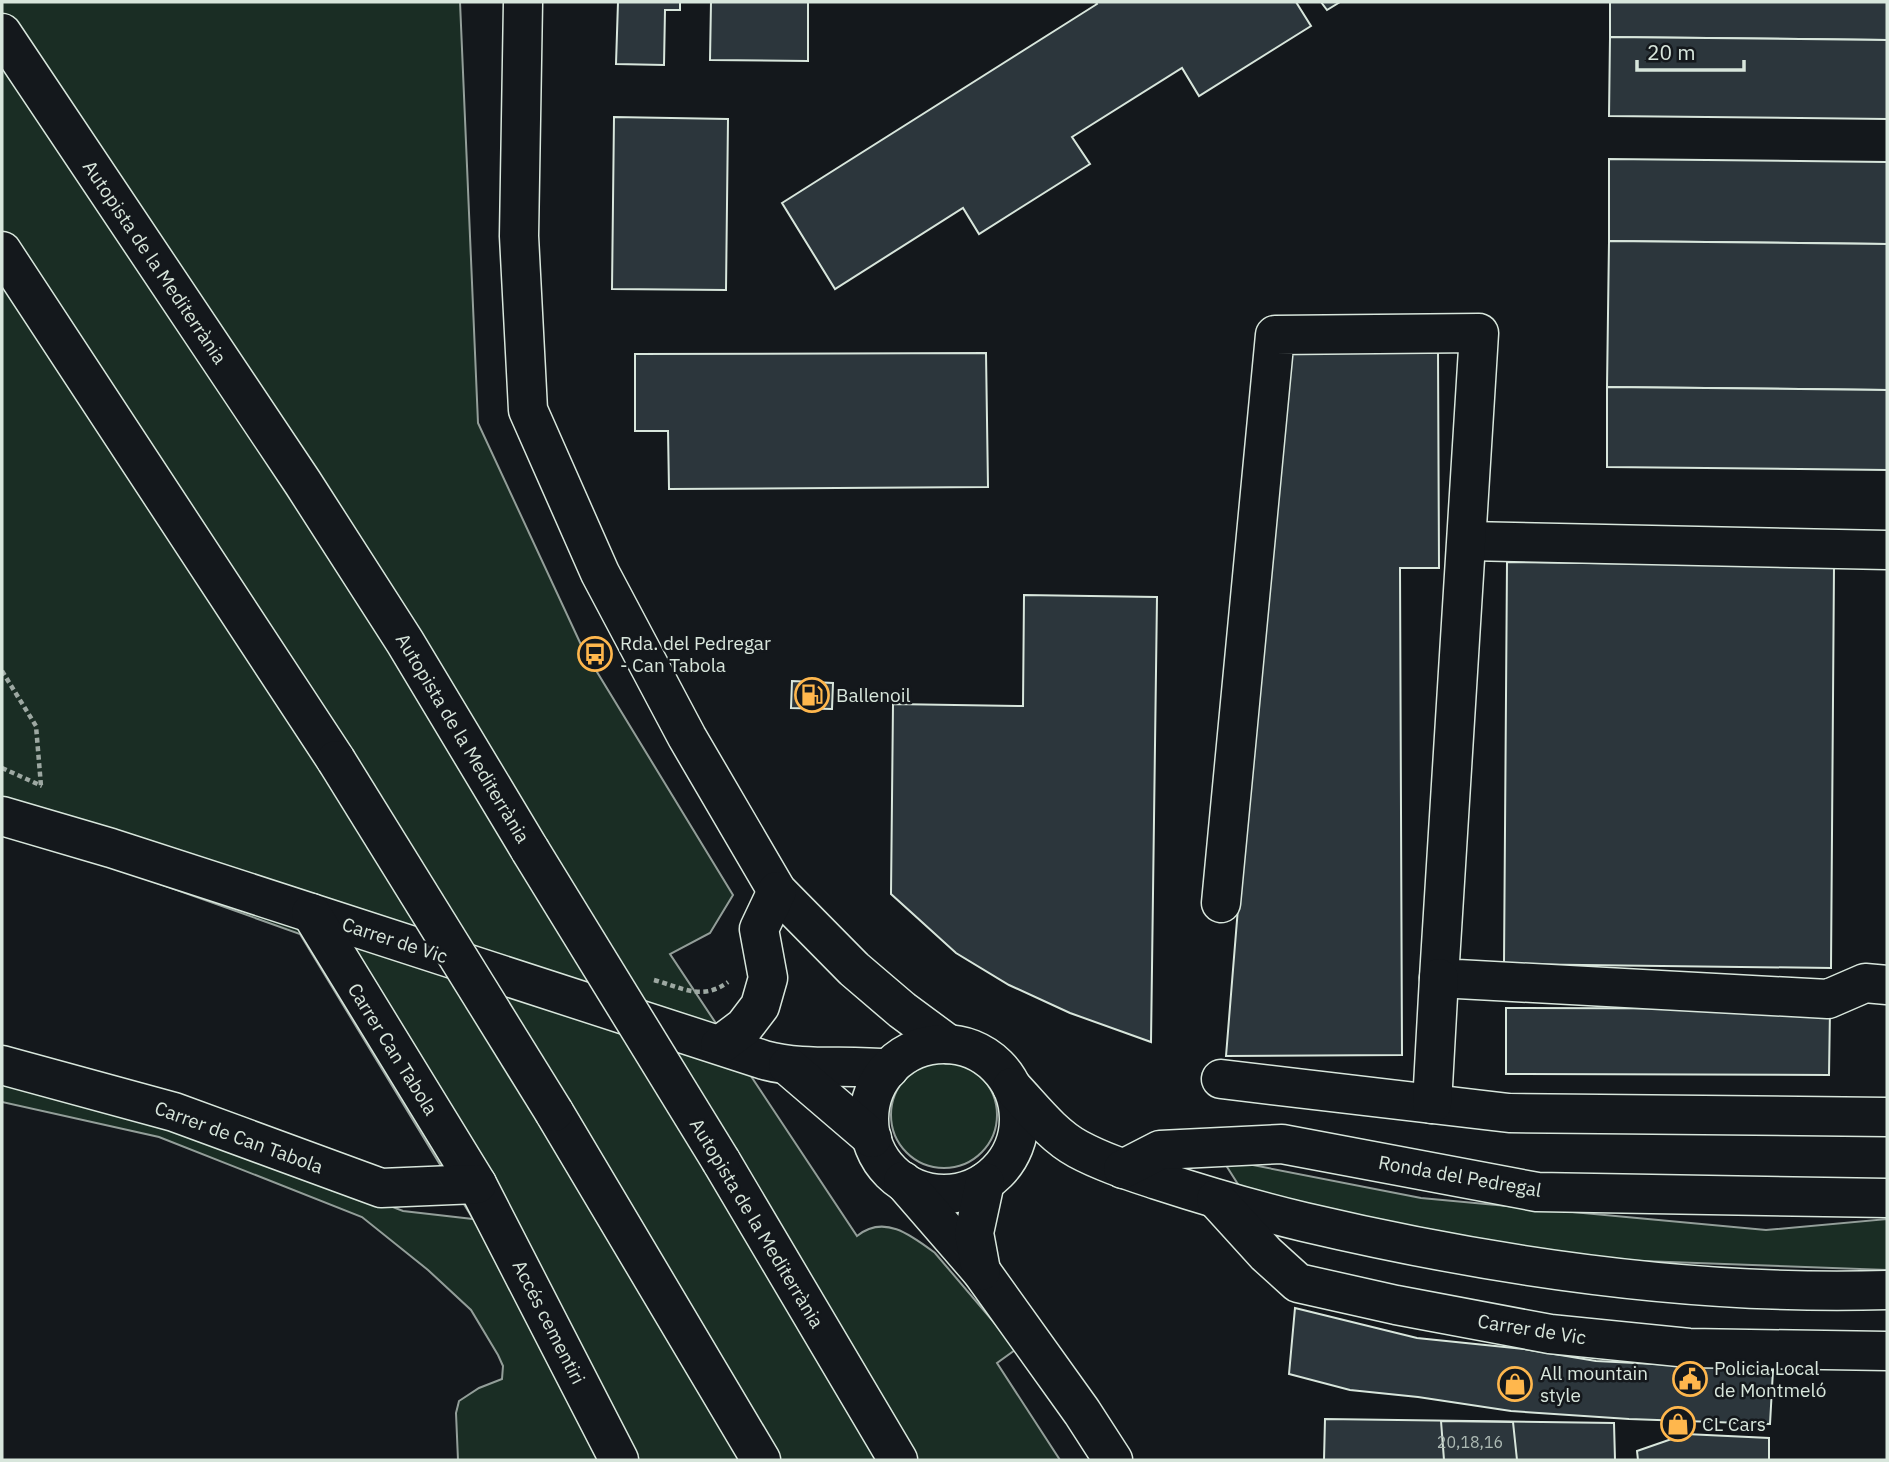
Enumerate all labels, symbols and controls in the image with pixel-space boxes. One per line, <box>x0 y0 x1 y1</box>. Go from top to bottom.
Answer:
scale bar <box>1637 28 1744 72</box>
text: 20 m <box>1647 38 1696 66</box>
street label: Autopista de la Mediterrània <box>78 156 232 368</box>
street label: Autopista de la Mediterrània <box>391 629 535 847</box>
place label: Rda. del Pedregar - Can Tabola <box>620 631 771 677</box>
bus stop icon: Rda. del Pedregar - Can Tabola <box>576 635 614 673</box>
fuel station icon: Ballenoil <box>793 676 831 714</box>
place label: Ballenoil <box>836 683 911 707</box>
street label: Carrer de Vic <box>339 912 451 968</box>
street label: Carrer Can Tabola <box>343 978 443 1120</box>
street label: Carrer de Can Tabola <box>151 1095 327 1179</box>
street label: Autopista de la Mediterrània <box>685 1114 829 1332</box>
street label: Ronda del Pedregal <box>1377 1150 1543 1202</box>
street label: Accés cementiri <box>507 1256 591 1388</box>
street label: Carrer de Vic <box>1476 1309 1588 1349</box>
place label: Policia Local de Montmeló <box>1714 1356 1826 1402</box>
public building icon: Policia Local de Montmeló <box>1671 1360 1709 1398</box>
place label: All mountain style <box>1540 1361 1648 1407</box>
shop icon: All mountain style <box>1496 1365 1534 1403</box>
shop icon: CL Cars <box>1659 1405 1697 1443</box>
place label: CL Cars <box>1702 1412 1766 1436</box>
house number: 20,18,16 <box>1437 1432 1503 1452</box>

